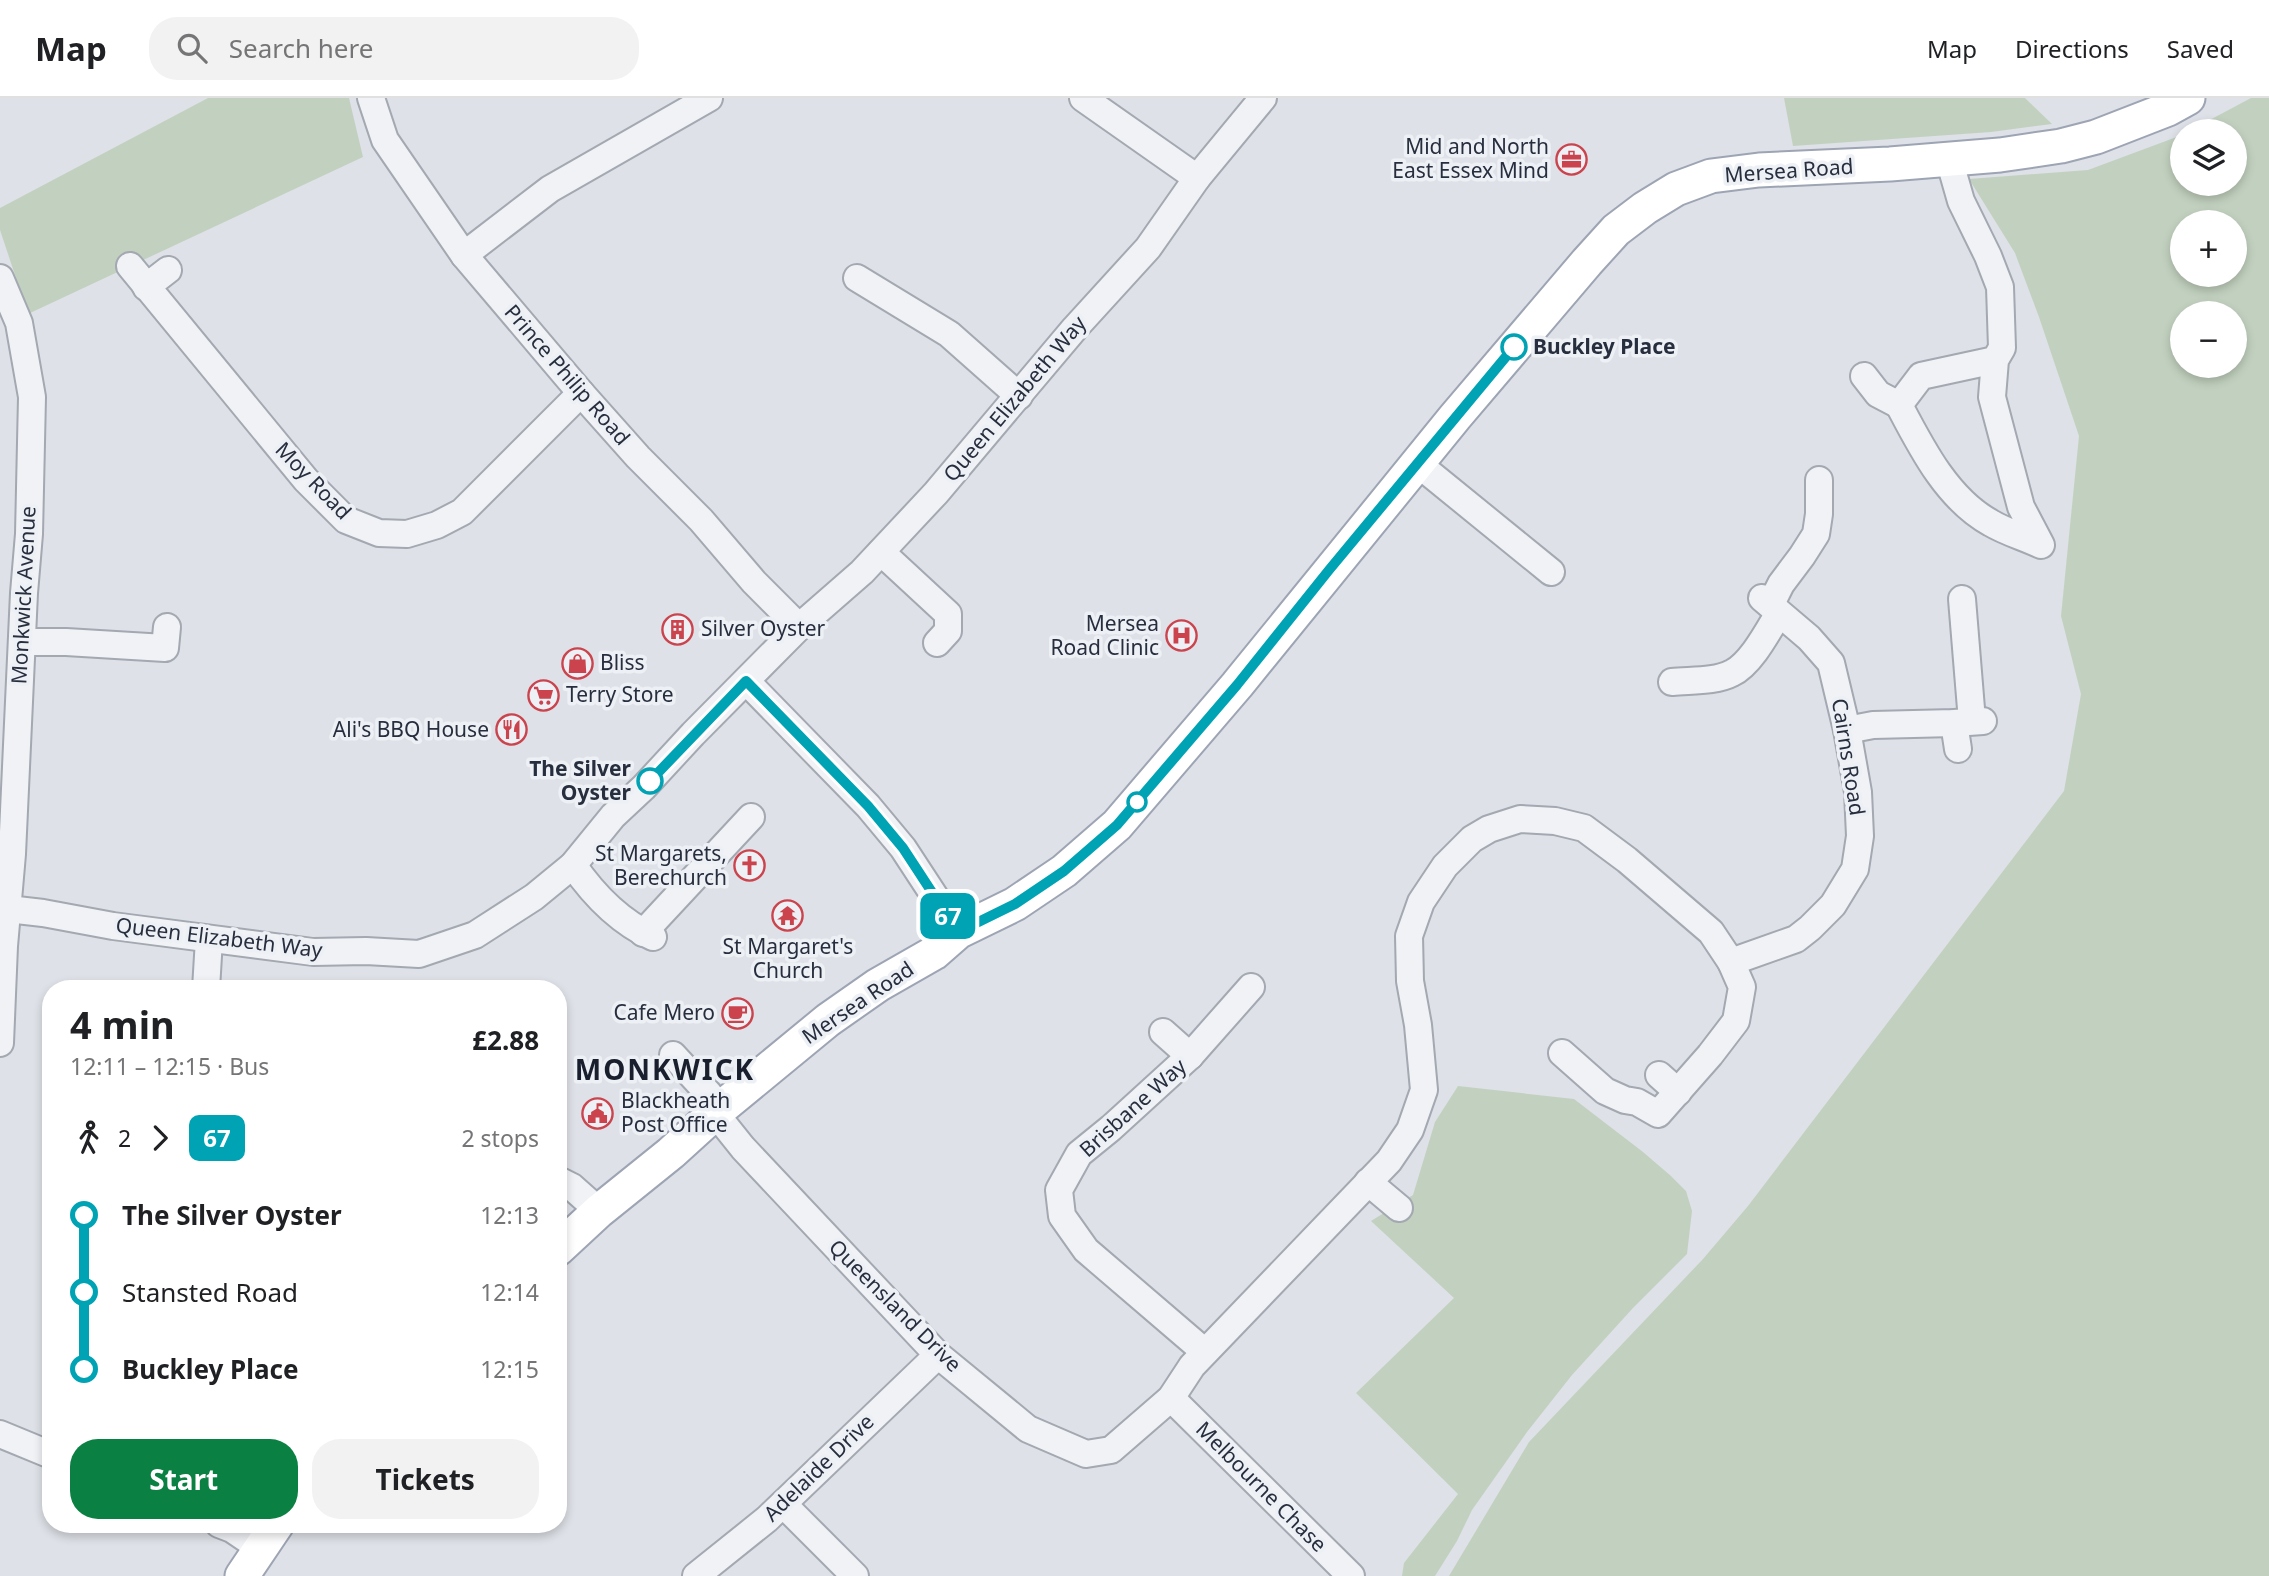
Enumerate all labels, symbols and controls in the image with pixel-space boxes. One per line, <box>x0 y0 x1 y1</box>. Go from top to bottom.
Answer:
search box <box>149 17 639 80</box>
text: Map <box>35 26 107 71</box>
icon: search <box>173 29 211 67</box>
text: Search here <box>229 30 373 66</box>
text: Map <box>1927 32 1977 65</box>
text: Directions <box>2015 32 2129 65</box>
text: Saved <box>2167 32 2234 65</box>
map controls <box>2170 119 2247 378</box>
button: layers <box>2170 119 2247 196</box>
place label: Mid and North East Essex Mind <box>1392 132 1549 184</box>
office icon: Mid and North East Essex Mind <box>1555 142 1589 176</box>
street label: Mersea Road <box>1724 152 1854 188</box>
button: + <box>2170 210 2247 287</box>
street label: Prince Philip Road <box>499 298 637 451</box>
button: − <box>2170 301 2247 378</box>
street label: Queen Elizabeth Way <box>937 309 1092 487</box>
place label: Buckley Place <box>1533 332 1676 360</box>
marker: Buckley Place <box>1501 334 1527 360</box>
street label: Moy Road <box>270 435 358 525</box>
street label: Monkwick Avenue <box>4 505 42 685</box>
place label: Mersea Road Clinic <box>1050 609 1159 661</box>
building icon: Silver Oyster <box>661 612 695 646</box>
place label: Silver Oyster <box>701 614 826 642</box>
hospital icon: Mersea Road Clinic <box>1165 619 1199 653</box>
shop icon: Bliss <box>560 646 594 680</box>
place label: Bliss <box>600 648 645 676</box>
supermarket icon: Terry Store <box>526 678 560 712</box>
place label: Terry Store <box>566 680 673 708</box>
street label: Cairns Road <box>1826 696 1872 817</box>
restaurant icon: Ali's BBQ House <box>495 713 529 747</box>
place label: Ali's BBQ House <box>333 715 489 743</box>
place label: The Silver Oyster <box>529 754 632 806</box>
marker: The Silver Oyster <box>637 768 663 794</box>
unlabelled marker <box>1127 792 1147 812</box>
place label: St Margarets, Berechurch <box>595 839 727 891</box>
church icon: St Margarets, Berechurch <box>733 849 767 883</box>
line badge: 67 <box>916 893 979 939</box>
temple icon: St Margaret's Church <box>771 898 805 932</box>
text: 67 <box>934 899 962 932</box>
street label: Queen Elizabeth Way <box>114 910 324 964</box>
place label: St Margaret's Church <box>723 932 853 984</box>
street label: Mersea Road <box>796 954 919 1050</box>
cafe icon: Cafe Mero <box>721 996 755 1030</box>
text: 4 min <box>70 998 175 1050</box>
place label: Cafe Mero <box>614 998 715 1026</box>
text: £2.88 <box>472 1022 539 1058</box>
text: 12:11 – 12:15 · Bus <box>70 1050 269 1082</box>
district label: MONKWICK <box>575 1050 755 1088</box>
street label: Brisbane Way <box>1073 1052 1192 1163</box>
place label: Blackheath Post Office <box>621 1086 730 1138</box>
public building icon: Blackheath Post Office <box>581 1096 615 1130</box>
icon: walk <box>70 1119 108 1157</box>
icon: forward <box>141 1119 179 1157</box>
text: 67 <box>203 1121 231 1154</box>
text: 2 <box>118 1122 131 1154</box>
text: 2 stops <box>461 1122 539 1154</box>
text: The Silver Oyster <box>122 1197 342 1233</box>
text: 12:13 <box>480 1199 539 1231</box>
street label: Queensland Drive <box>823 1233 968 1378</box>
text: Stansted Road <box>122 1274 298 1310</box>
text: 12:14 <box>480 1276 539 1308</box>
text: Buckley Place <box>122 1351 299 1387</box>
text: 12:15 <box>480 1353 539 1385</box>
street label: Adelaide Drive <box>757 1408 879 1527</box>
street label: Melbourne Chase <box>1190 1415 1333 1558</box>
button: Start <box>70 1439 298 1519</box>
button: Tickets <box>312 1439 539 1519</box>

